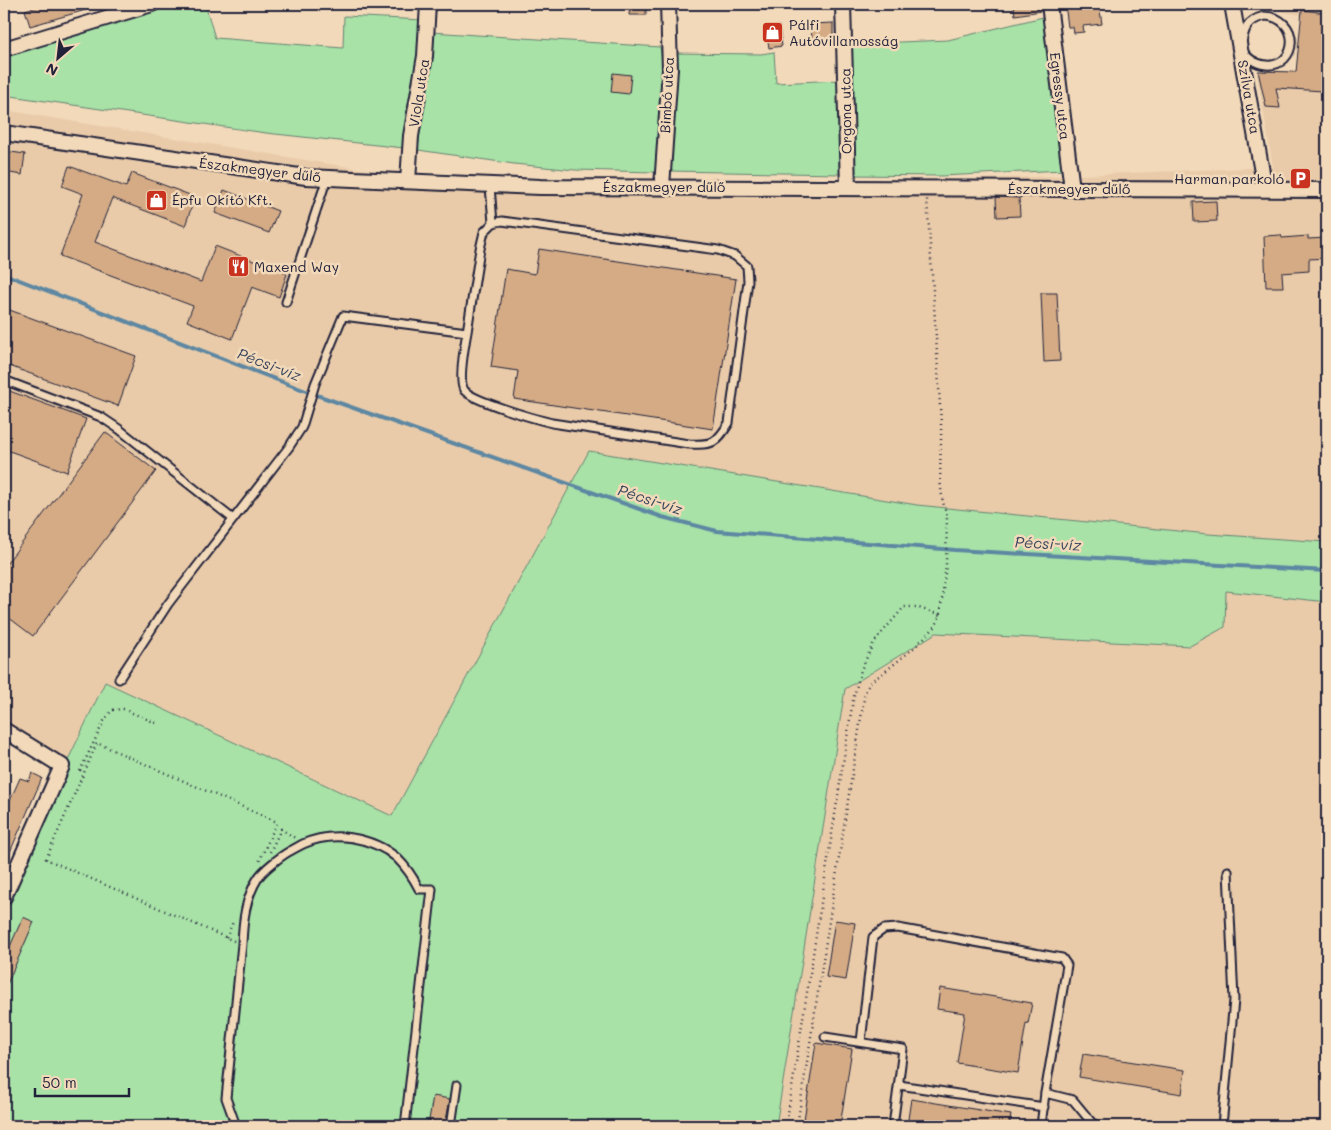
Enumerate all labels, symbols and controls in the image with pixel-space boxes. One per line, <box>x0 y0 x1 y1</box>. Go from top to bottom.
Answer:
place label: Pálfi Autóvillamosság <box>789 15 898 50</box>
shop icon: Pálfi Autóvillamosság <box>761 21 785 45</box>
north arrow <box>32 32 82 82</box>
street label: Egressy utca <box>1046 51 1075 141</box>
street label: Bimbó utca <box>655 56 678 134</box>
street label: Viola utca <box>404 57 433 129</box>
street label: Szilva utca <box>1234 58 1265 135</box>
text: N <box>43 59 61 81</box>
street label: Orgona utca <box>835 68 856 154</box>
street label: Északmegyer dűlő <box>198 153 322 186</box>
parking icon: Harman parkoló <box>1288 167 1312 191</box>
place label: Harman parkoló <box>1174 169 1284 188</box>
street label: Északmegyer dűlő <box>603 177 725 196</box>
street label: Északmegyer dűlő <box>1008 179 1130 198</box>
shop icon: Épfu Okító Kft. <box>144 188 168 212</box>
place label: Épfu Okító Kft. <box>172 190 272 209</box>
restaurant icon: Maxend Way <box>226 255 250 279</box>
place label: Maxend Way <box>254 257 339 276</box>
water label: Pécsi-víz <box>235 343 305 386</box>
water label: Pécsi-víz <box>616 479 686 519</box>
water label: Pécsi-víz <box>1014 531 1082 555</box>
scale bar <box>35 1065 129 1097</box>
text: 50 m <box>42 1072 77 1092</box>

